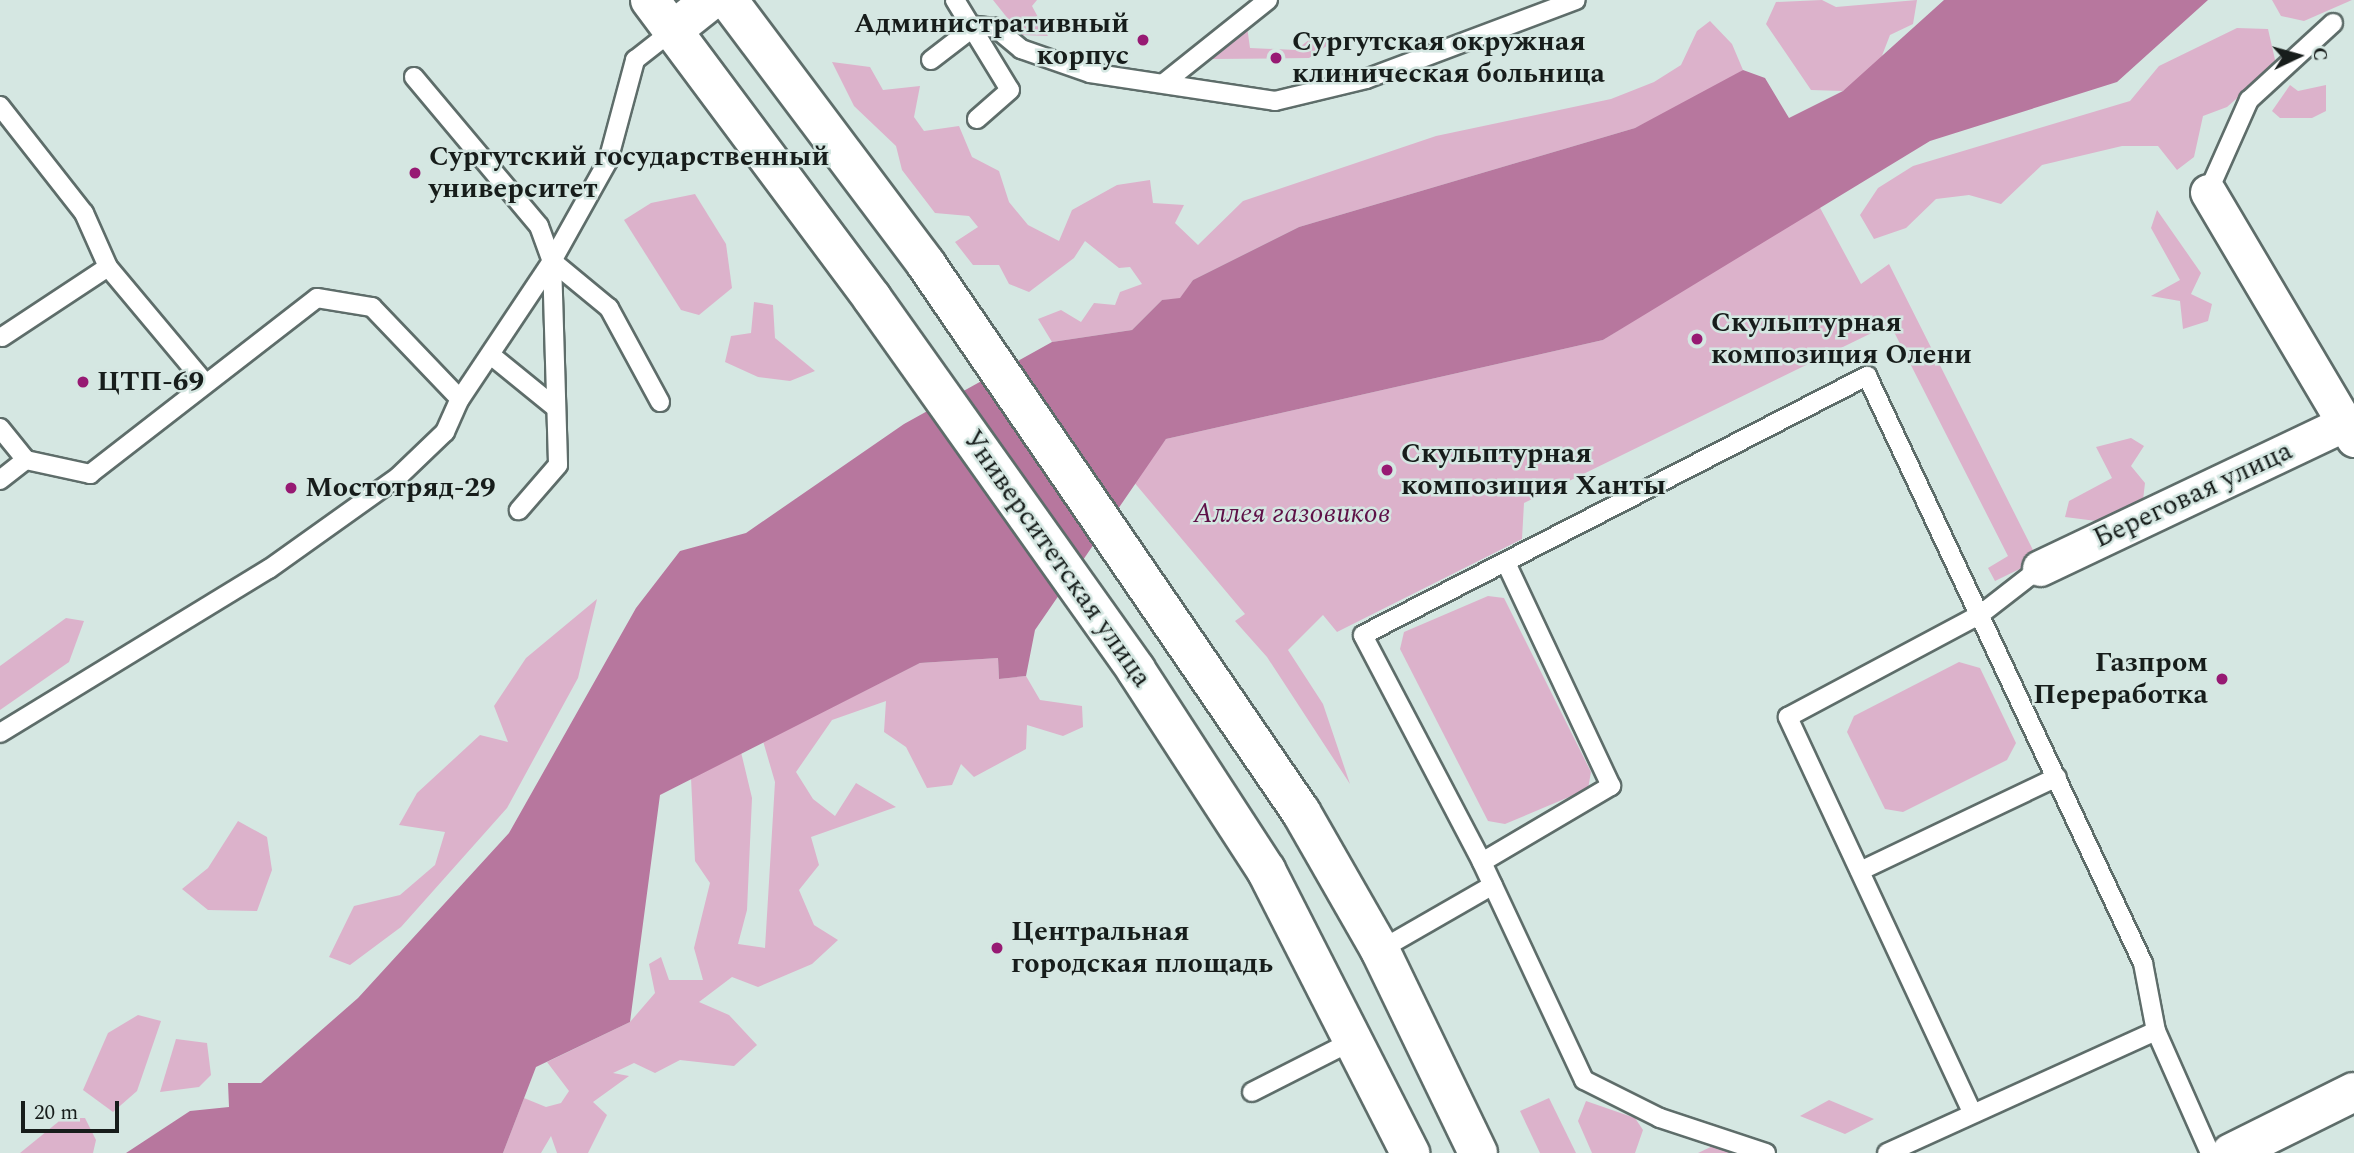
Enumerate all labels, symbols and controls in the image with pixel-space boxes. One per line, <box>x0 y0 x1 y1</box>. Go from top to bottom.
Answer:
place label: Административный корпус <box>854 7 1129 73</box>
north arrow <box>2263 21 2333 91</box>
place label: Сургутская окружная клиническая больница <box>1292 25 1605 91</box>
marker: Административный корпус <box>1135 32 1151 48</box>
text: С <box>2304 46 2334 62</box>
marker: Сургутская окружная клиническая больница <box>1266 48 1286 68</box>
place label: Сургутский государственный университет <box>429 140 829 206</box>
marker: Сургутский государственный университет <box>407 165 423 181</box>
place label: Скульптурная композиция Олени <box>1711 306 1972 372</box>
marker: Скульптурная композиция Олени <box>1689 331 1705 347</box>
place label: ЦТП-69 <box>97 365 204 399</box>
marker: ЦТП-69 <box>75 374 91 390</box>
street label: Университетская улица <box>955 424 1159 694</box>
street label: Береговая улица <box>2088 434 2298 556</box>
place label: Скульптурная композиция Ханты <box>1401 437 1666 503</box>
marker: Скульптурная композиция Ханты <box>1379 462 1395 478</box>
place label: Мостотряд-29 <box>305 471 496 505</box>
marker: Мостотряд-29 <box>283 480 299 496</box>
park label: Аллея газовиков <box>1193 497 1391 531</box>
place label: Газпром Переработка <box>2033 646 2208 712</box>
marker: Газпром Переработка <box>2214 671 2230 687</box>
place label: Центральная городская площадь <box>1011 915 1273 981</box>
marker: Центральная городская площадь <box>989 940 1005 956</box>
scale bar <box>24 1086 122 1130</box>
text: 20 m <box>34 1097 78 1129</box>

